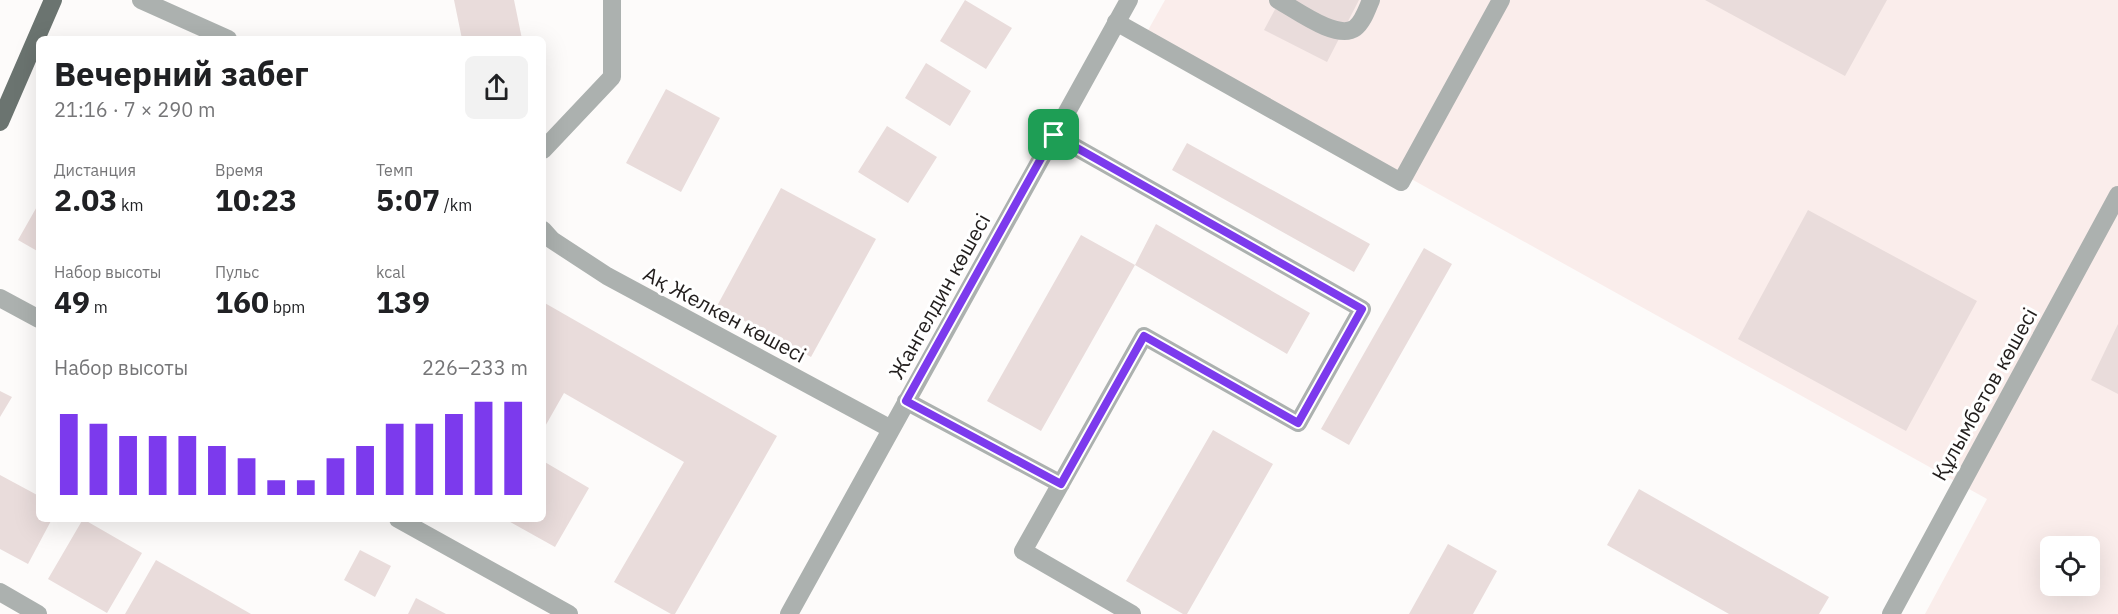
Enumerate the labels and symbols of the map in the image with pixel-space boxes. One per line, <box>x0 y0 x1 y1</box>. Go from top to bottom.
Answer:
pin <box>1028 109 1079 160</box>
street label: Жангелдин көшесі <box>882 208 996 384</box>
street label: Ақ Желкен көшесі <box>639 259 811 369</box>
street label: Құлымбетов көшесі <box>1925 302 2043 486</box>

